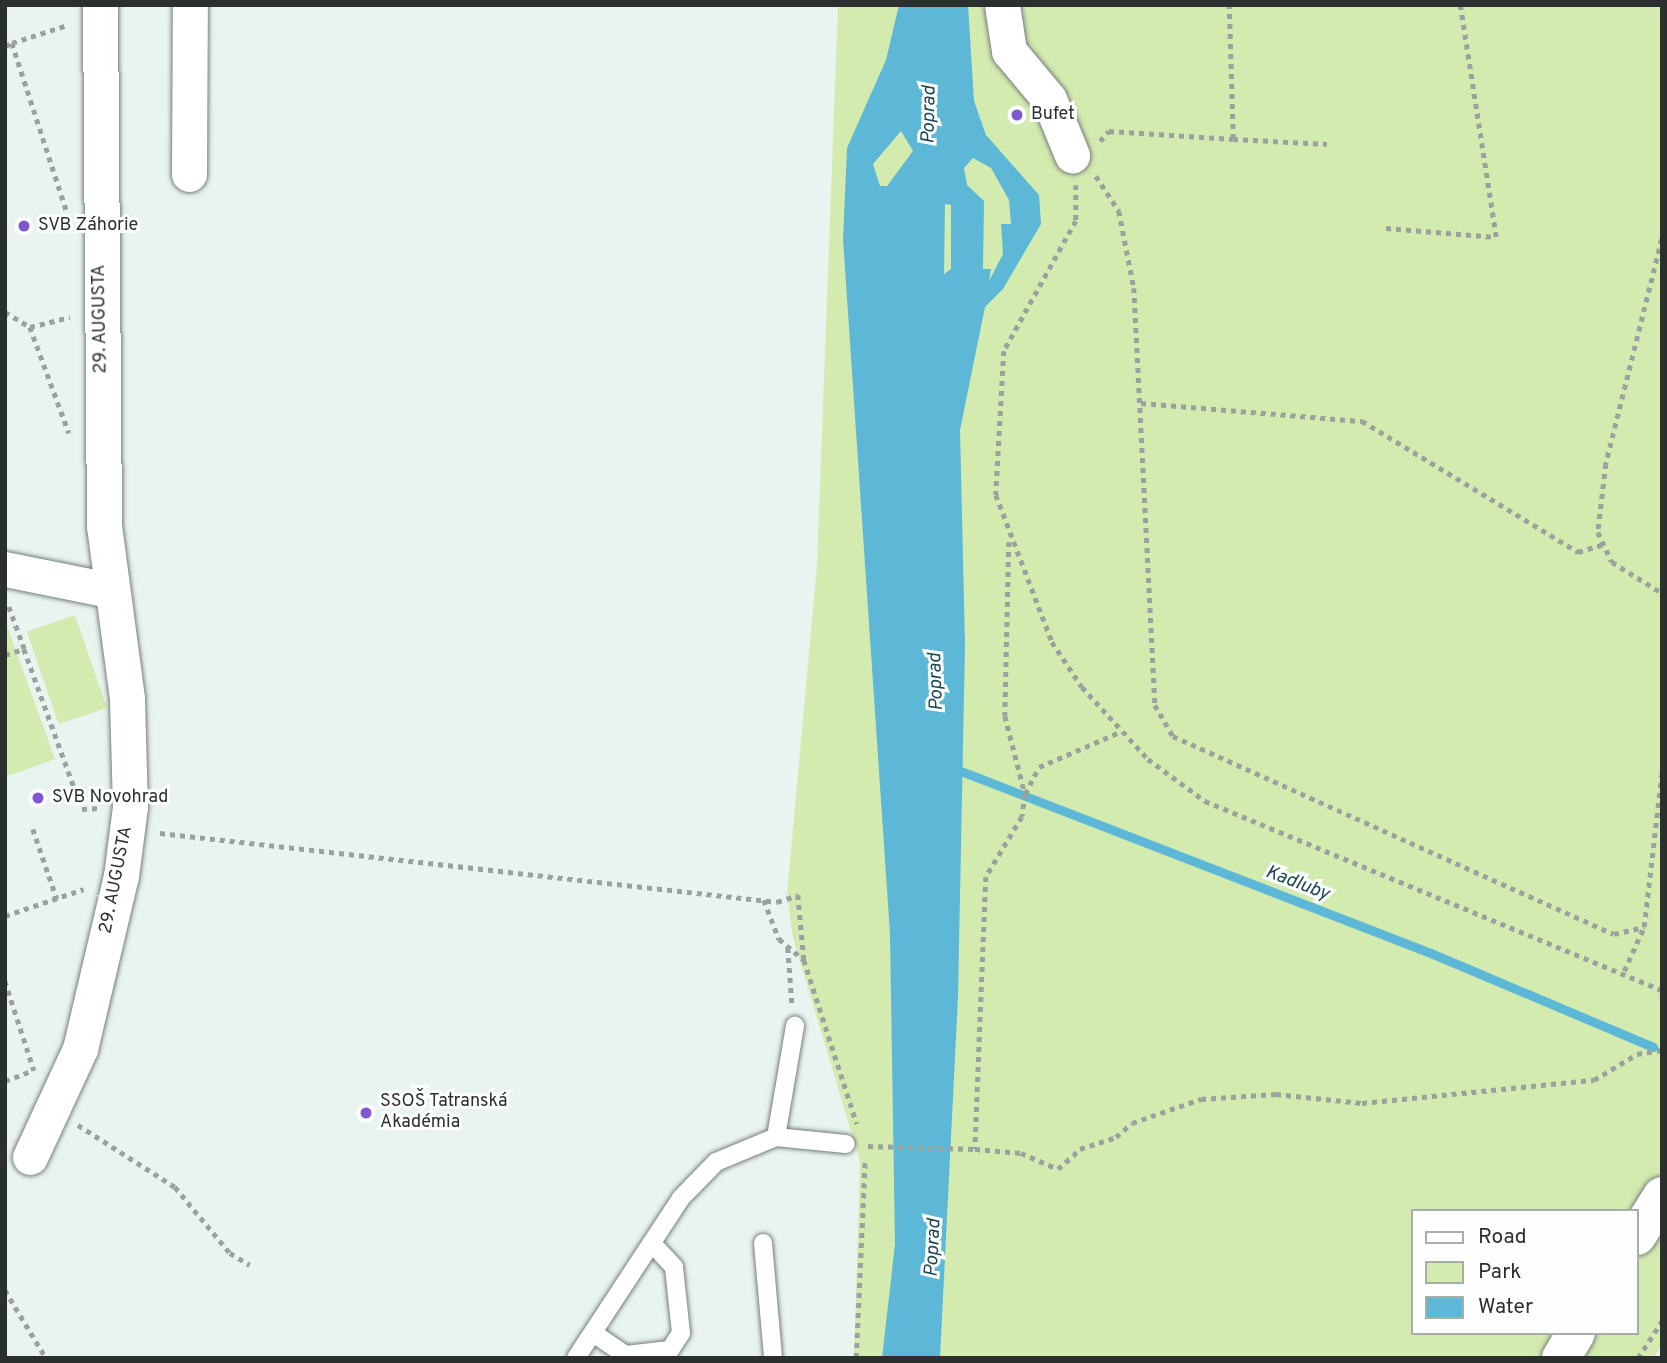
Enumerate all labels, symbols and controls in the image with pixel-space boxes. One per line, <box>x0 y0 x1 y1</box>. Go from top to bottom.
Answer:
water label: Poprad <box>918 86 942 144</box>
place label: Bufet <box>1031 104 1075 126</box>
marker: Bufet <box>1009 107 1025 123</box>
place label: SVB Záhorie <box>38 215 138 237</box>
marker: SVB Záhorie <box>16 218 32 234</box>
street label: 29. AUGUSTA <box>89 264 113 374</box>
water label: Poprad <box>925 653 949 711</box>
place label: SVB Novohrad <box>52 787 168 809</box>
marker: SVB Novohrad <box>30 790 46 806</box>
street label: 29. AUGUSTA <box>96 824 138 936</box>
water label: Kadluby <box>1262 861 1332 907</box>
place label: SSOŠ Tatranská Akadémia <box>380 1092 508 1134</box>
marker: SSOŠ Tatranská Akadémia <box>358 1105 374 1121</box>
legend <box>1412 1209 1639 1335</box>
water label: Poprad <box>921 1218 947 1278</box>
text: Road <box>1478 1224 1527 1251</box>
text: Park <box>1478 1259 1521 1286</box>
text: Water <box>1478 1294 1533 1321</box>

